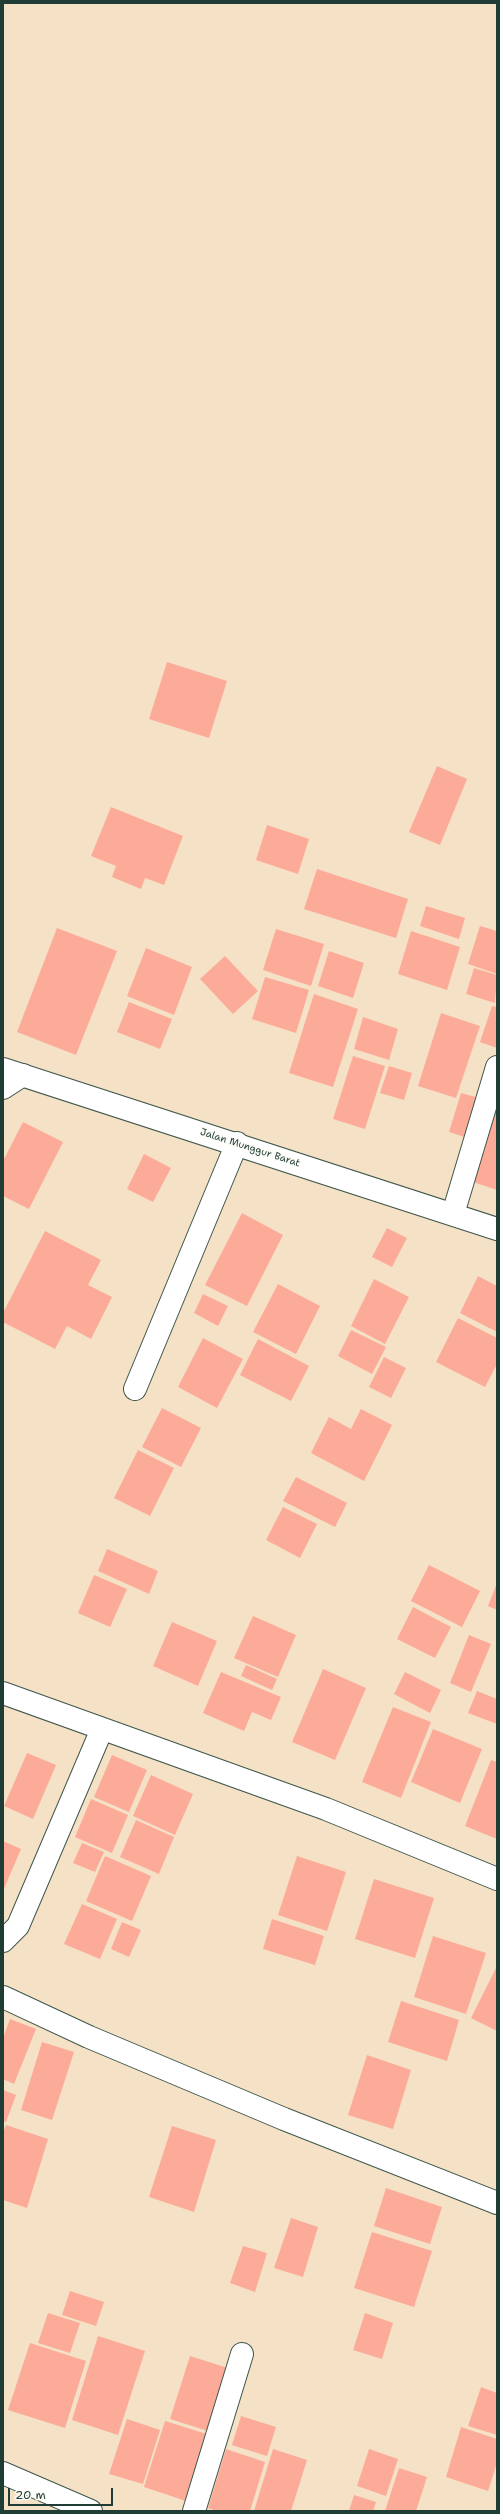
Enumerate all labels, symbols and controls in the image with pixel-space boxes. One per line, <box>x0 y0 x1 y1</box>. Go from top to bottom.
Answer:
street label: Jalan Munggur Barat <box>198 1126 302 1170</box>
scale bar <box>10 2480 115 2506</box>
text: 20 m <box>15 2487 46 2503</box>

